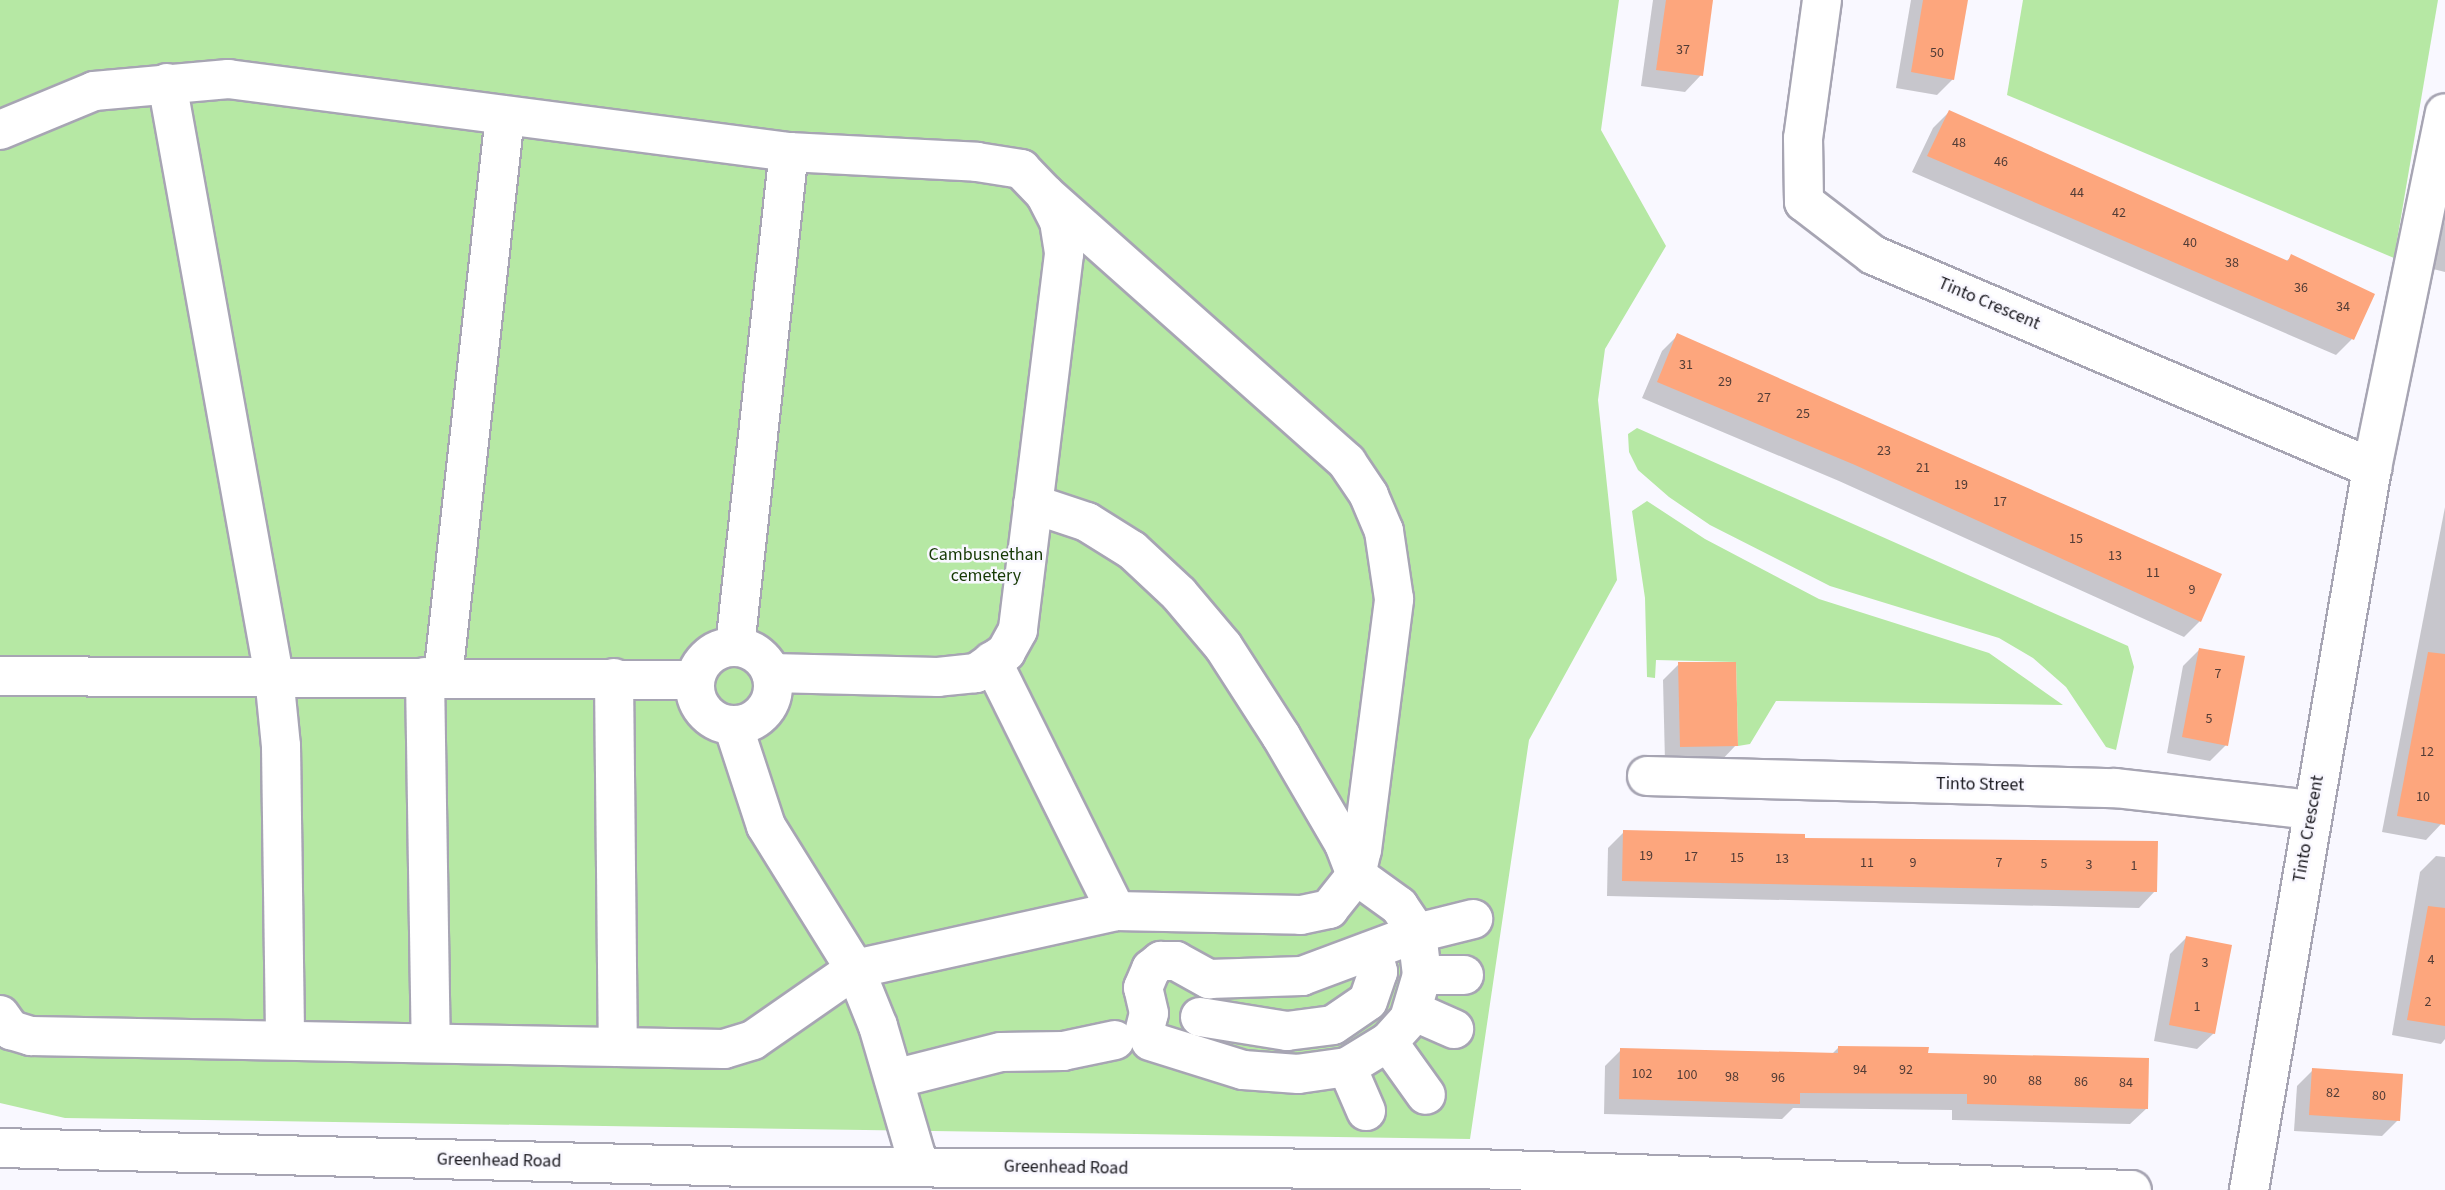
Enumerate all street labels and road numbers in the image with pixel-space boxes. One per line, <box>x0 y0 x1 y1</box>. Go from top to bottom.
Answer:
street label: Tinto Crescent <box>1935 273 2043 335</box>
street label: Tinto Street <box>1936 773 2024 797</box>
street label: Tinto Crescent <box>2289 774 2329 884</box>
street label: Greenhead Road <box>437 1149 561 1173</box>
street label: Greenhead Road <box>1004 1156 1128 1180</box>

